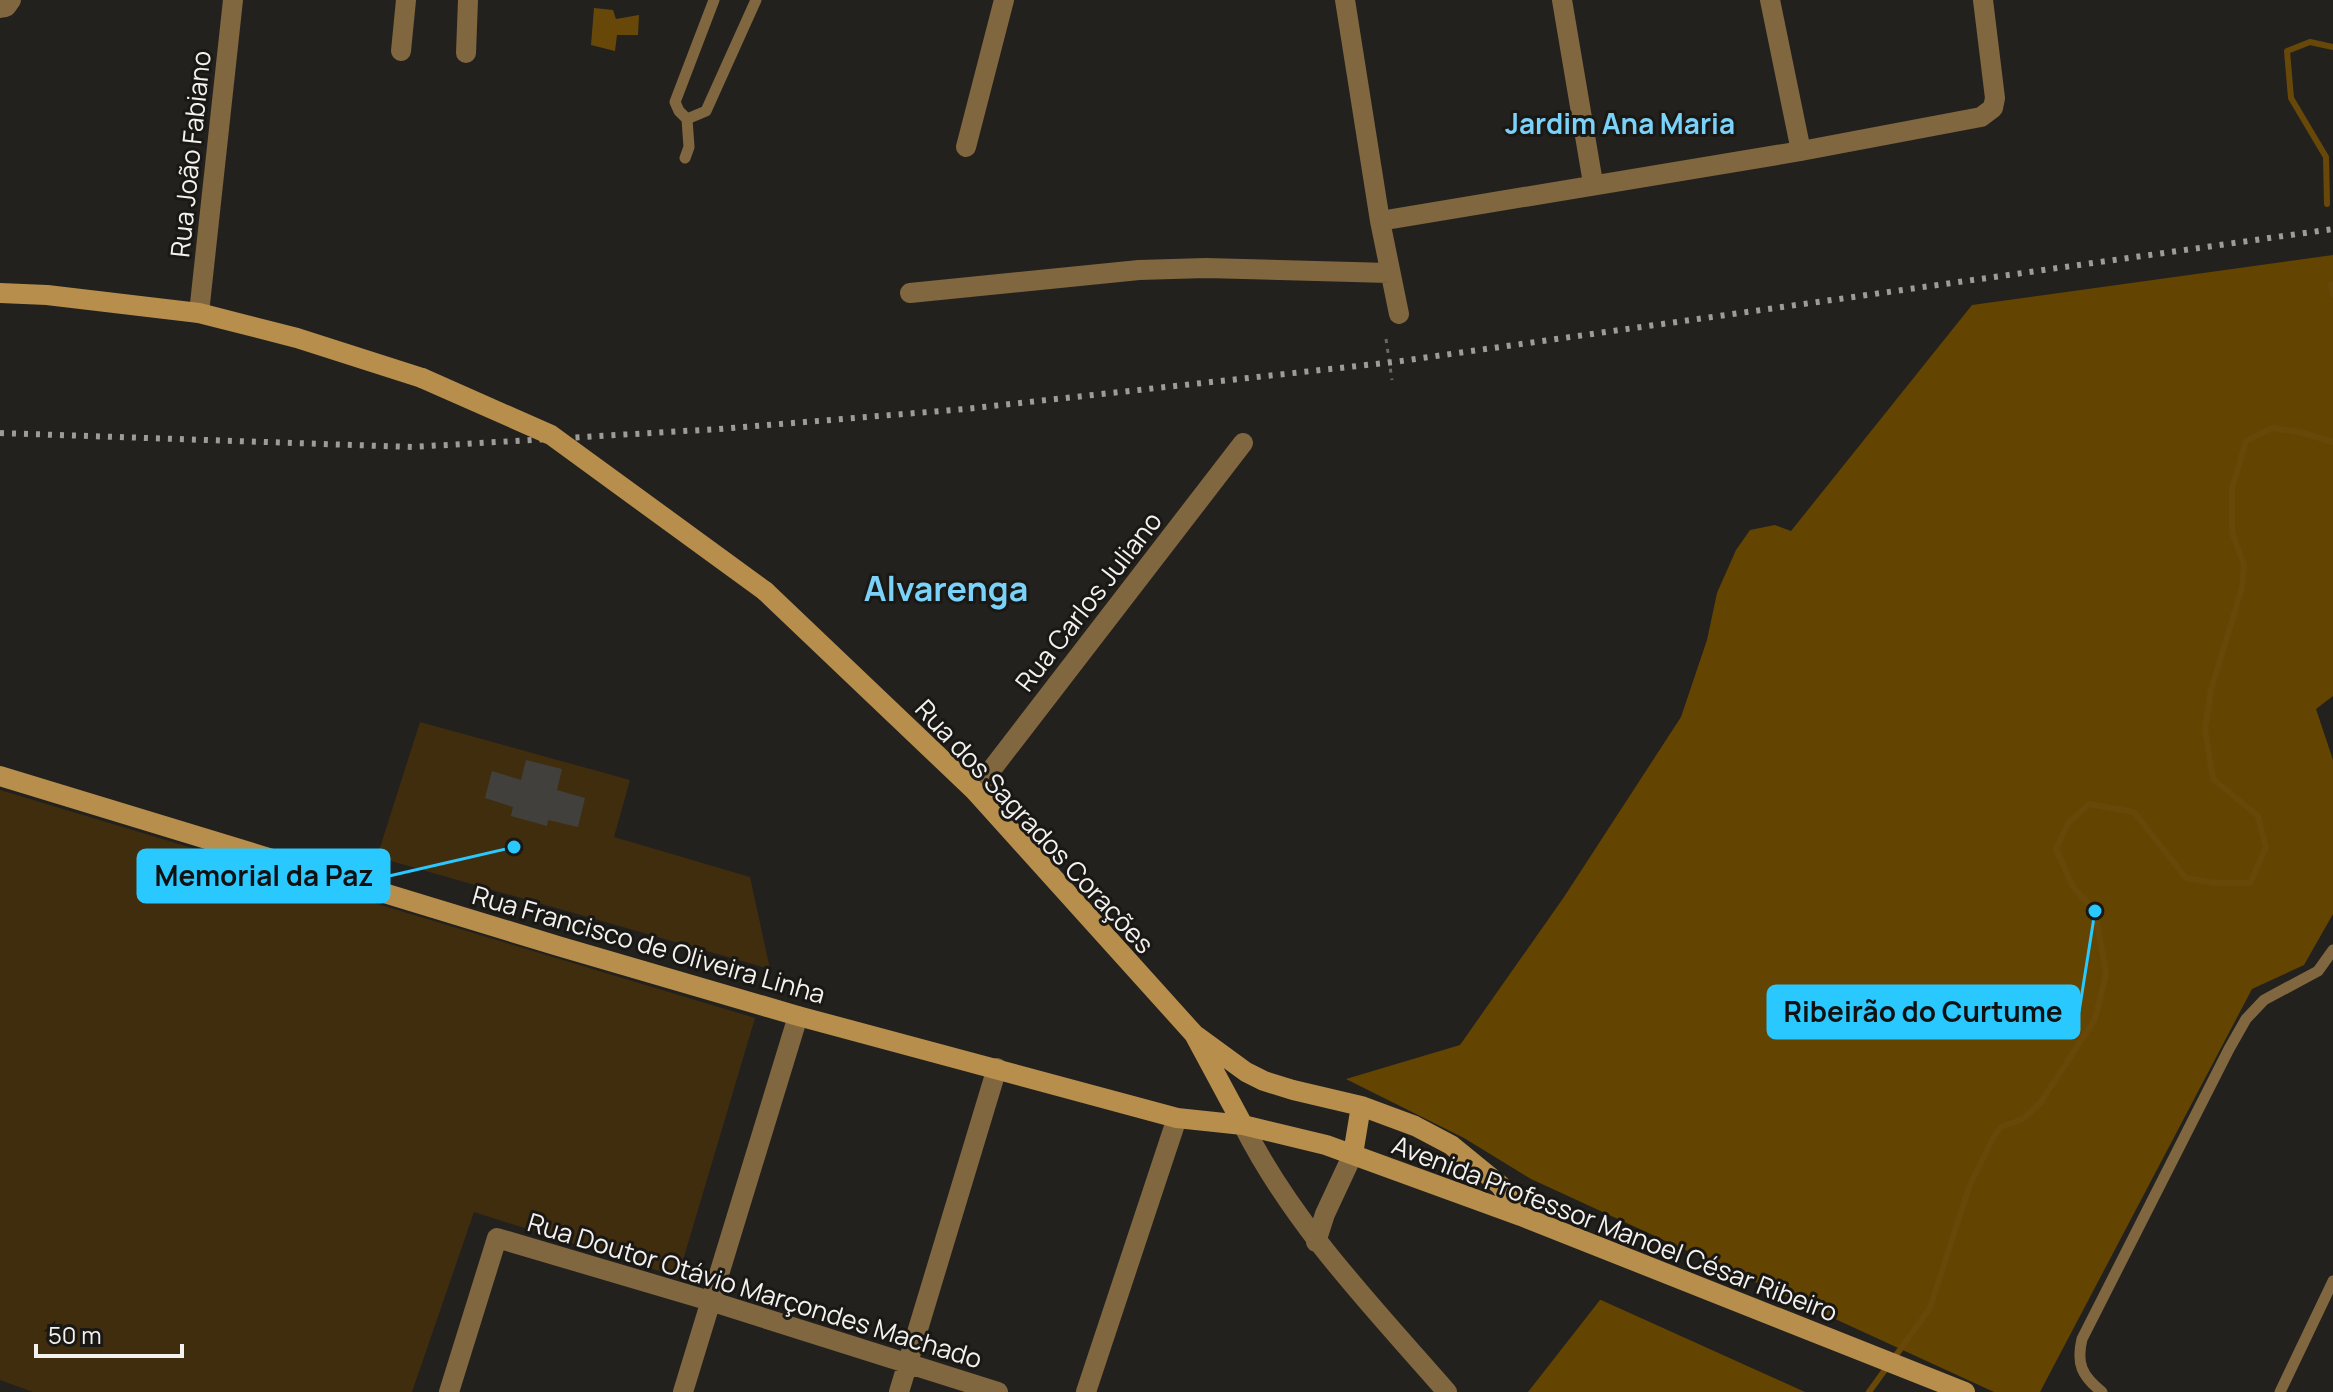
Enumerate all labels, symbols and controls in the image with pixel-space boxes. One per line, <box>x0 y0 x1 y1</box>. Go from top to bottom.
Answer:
street label: Rua João Fabiano <box>161 49 219 259</box>
district label: Jardim Ana Maria <box>1505 104 1735 142</box>
street label: Rua Carlos Juliano <box>1006 504 1170 698</box>
district label: Alvarenga <box>864 565 1028 611</box>
street label: Rua dos Sagrados Corações <box>908 691 1162 961</box>
callout: Memorial da Paz <box>138 850 389 902</box>
text: Memorial da Paz <box>155 856 373 894</box>
street label: Rua Francisco de Oliveira Linha <box>468 876 830 1012</box>
callout: Ribeirão do Curtume <box>1768 986 2079 1038</box>
text: Ribeirão do Curtume <box>1783 992 2063 1030</box>
street label: Avenida Professor Manoel César Ribeiro <box>1387 1126 1843 1330</box>
street label: Rua Doutor Otávio Marçondes Machado <box>523 1204 987 1376</box>
scale bar <box>36 1308 182 1358</box>
text: 50 m <box>48 1318 102 1351</box>

